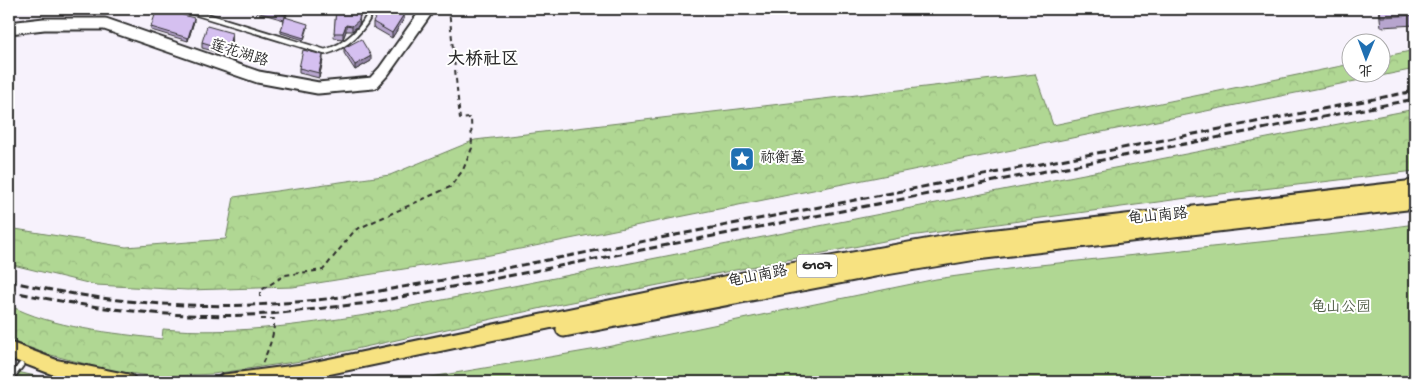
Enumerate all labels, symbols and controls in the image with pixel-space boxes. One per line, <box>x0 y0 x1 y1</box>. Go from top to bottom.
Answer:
north arrow <box>1342 32 1392 82</box>
street label: 莲花湖路 <box>208 37 270 71</box>
district label: 大桥社区 <box>447 49 519 71</box>
text: 北 <box>1359 60 1373 77</box>
place icon: 祢衡墓 <box>729 146 755 172</box>
place label: 祢衡墓 <box>760 150 805 168</box>
street label: 龟山南路 <box>1127 204 1189 229</box>
road number: G107 <box>797 255 837 278</box>
street label: 龟山南路 <box>727 261 789 292</box>
park label: 龟山公园 <box>1311 298 1371 317</box>

